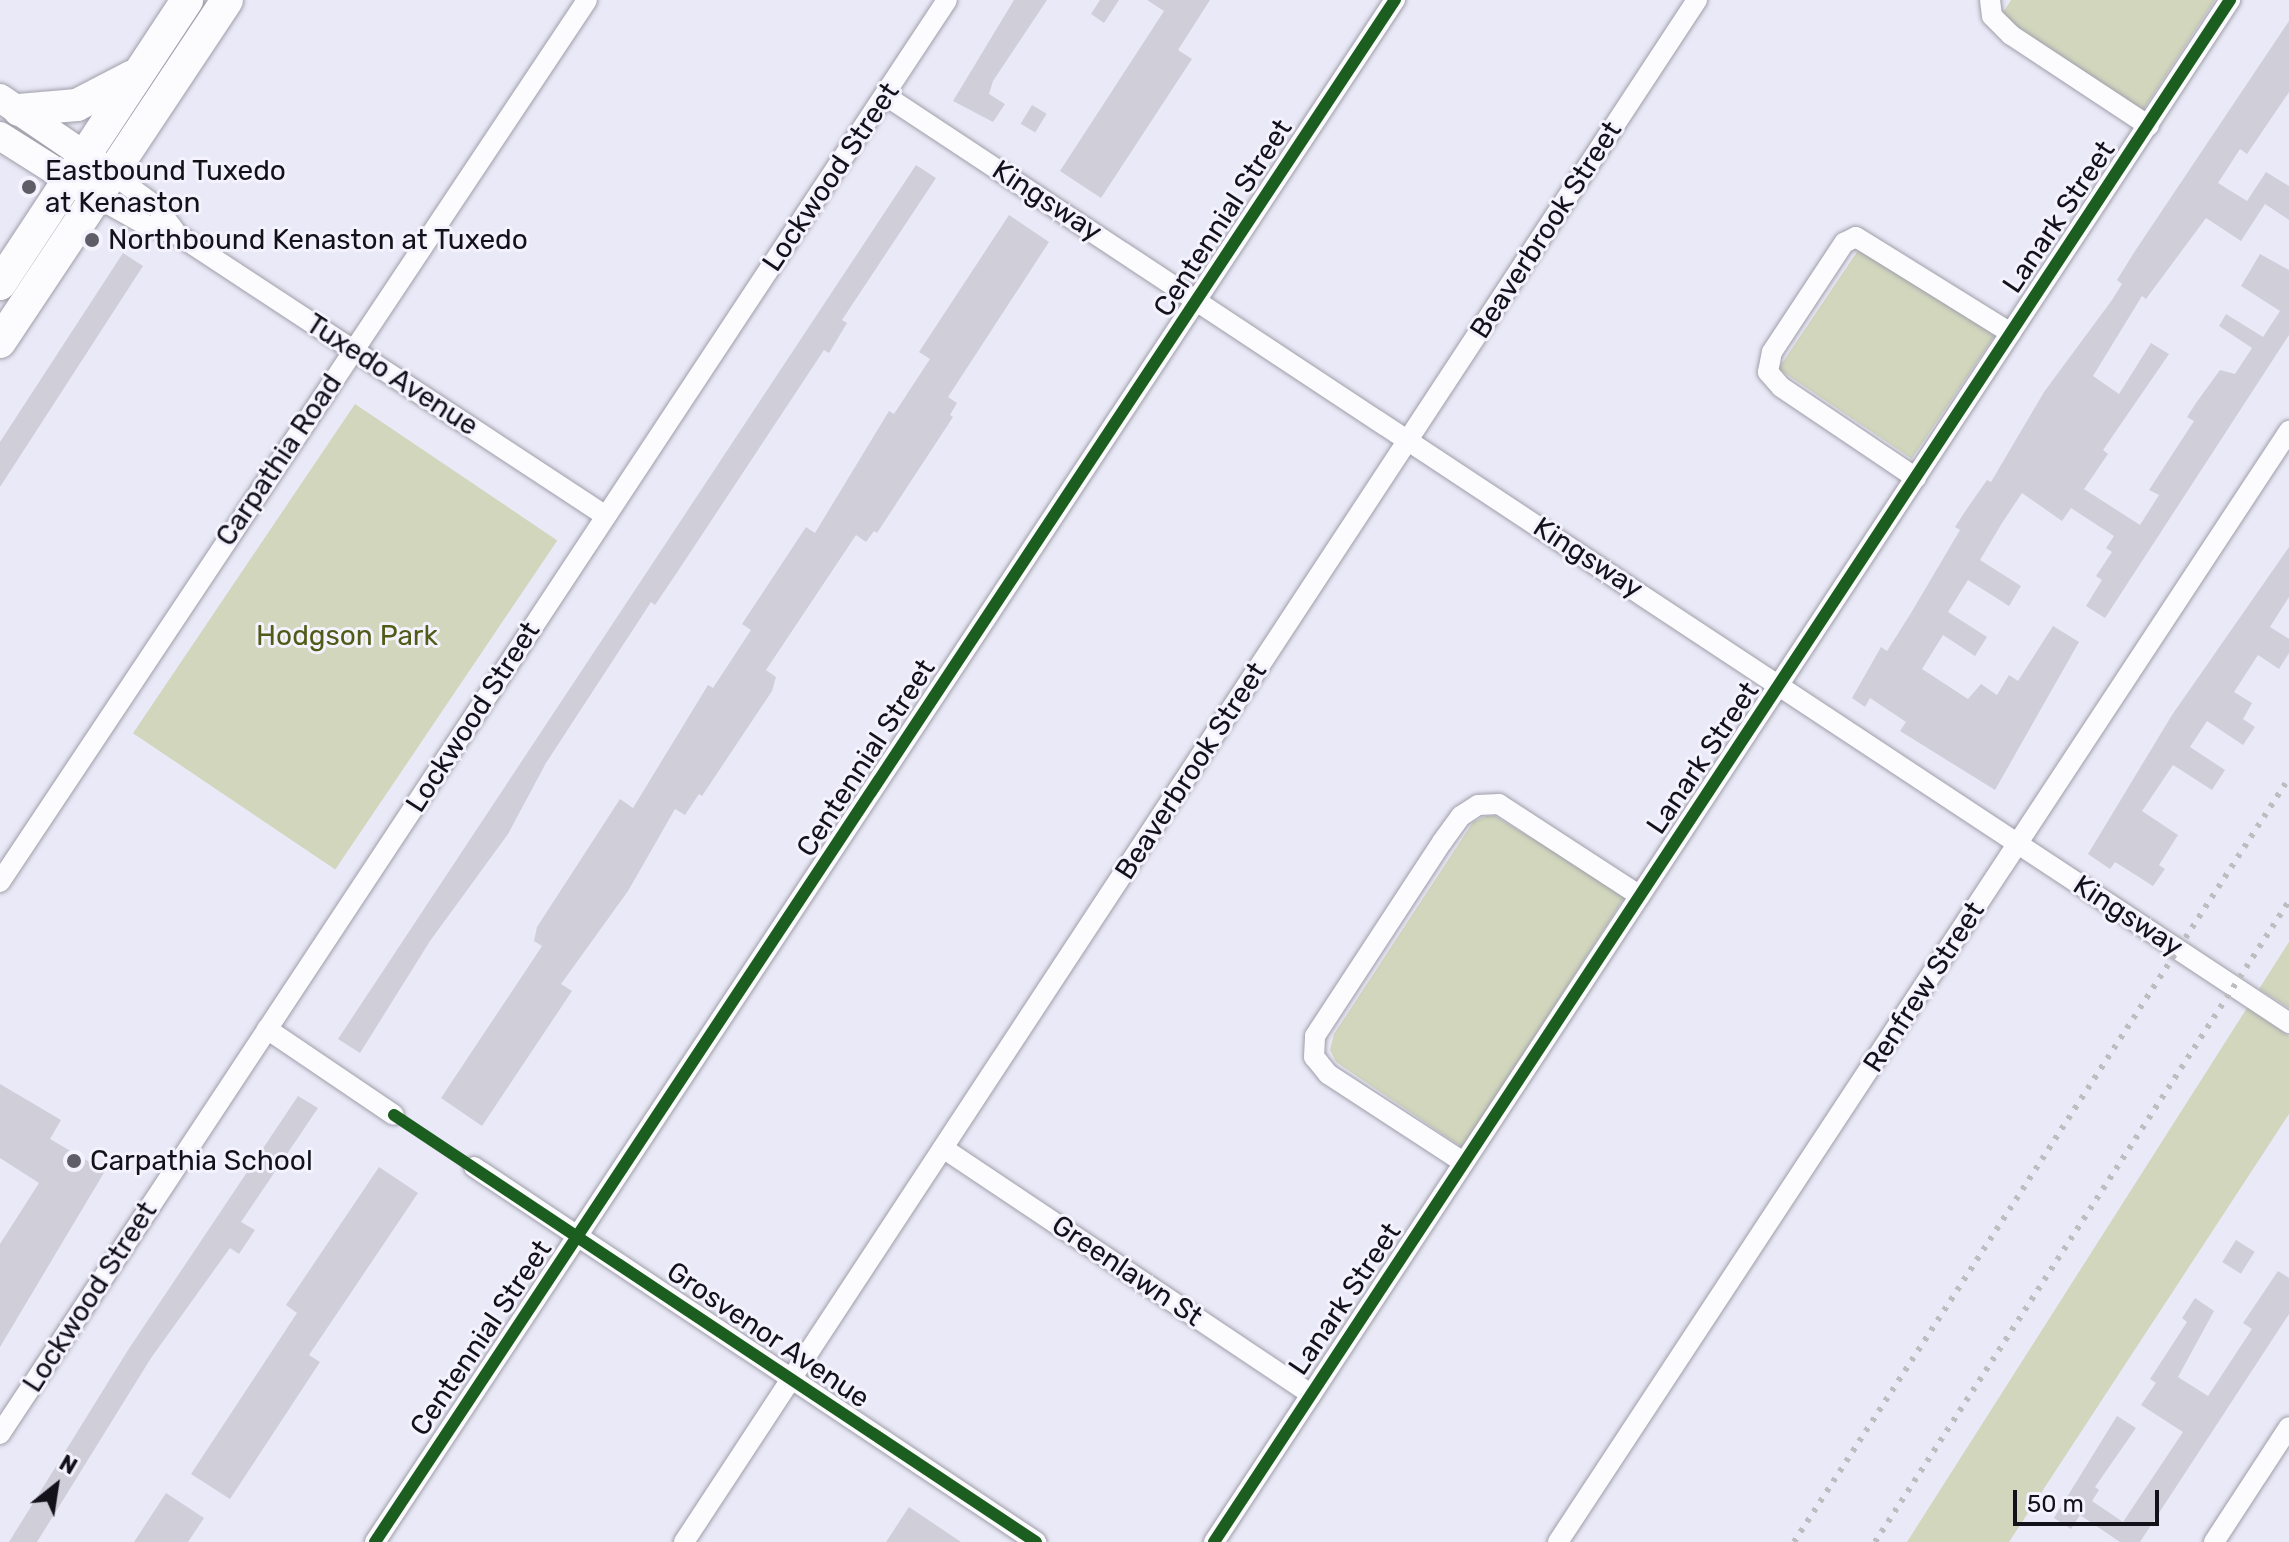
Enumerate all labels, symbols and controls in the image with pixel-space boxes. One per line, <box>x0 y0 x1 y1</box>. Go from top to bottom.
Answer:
street label: Lockwood Street <box>756 76 906 278</box>
street label: Centennial Street <box>1147 113 1299 323</box>
street label: Beaverbrook Street <box>1463 115 1629 345</box>
street label: Lanark Street <box>1996 134 2122 300</box>
street label: Kingsway <box>986 153 1108 249</box>
place label: Eastbound Tuxedo at Kenaston <box>45 154 287 220</box>
marker: Eastbound Tuxedo at Kenaston <box>20 178 38 196</box>
place label: Northbound Kenaston at Tuxedo <box>108 223 529 257</box>
marker: Northbound Kenaston at Tuxedo <box>83 231 101 249</box>
street label: Tuxedo Avenue <box>299 307 485 443</box>
street label: Carpathia Road <box>209 368 349 552</box>
street label: Kingsway <box>1527 510 1649 606</box>
street label: Lockwood Street <box>399 616 547 818</box>
park label: Hodgson Park <box>256 619 438 653</box>
street label: Centennial Street <box>790 653 942 863</box>
street label: Beaverbrook Street <box>1108 656 1274 886</box>
street label: Lanark Street <box>1640 675 1766 841</box>
street label: Kingsway <box>2067 868 2189 964</box>
street label: Renfrew Street <box>1856 895 1992 1079</box>
place label: Carpathia School <box>90 1144 313 1178</box>
marker: Carpathia School <box>65 1152 83 1170</box>
street label: Lockwood Street <box>16 1196 164 1398</box>
street label: Greenlawn St <box>1045 1208 1209 1334</box>
street label: Lanark Street <box>1282 1216 1408 1382</box>
street label: Centennial Street <box>403 1234 559 1442</box>
street label: Grosvenor Avenue <box>660 1254 876 1416</box>
north arrow <box>16 1446 96 1526</box>
text: N <box>55 1449 82 1480</box>
scale bar <box>2017 1474 2163 1524</box>
text: 50 m <box>2027 1490 2084 1518</box>

